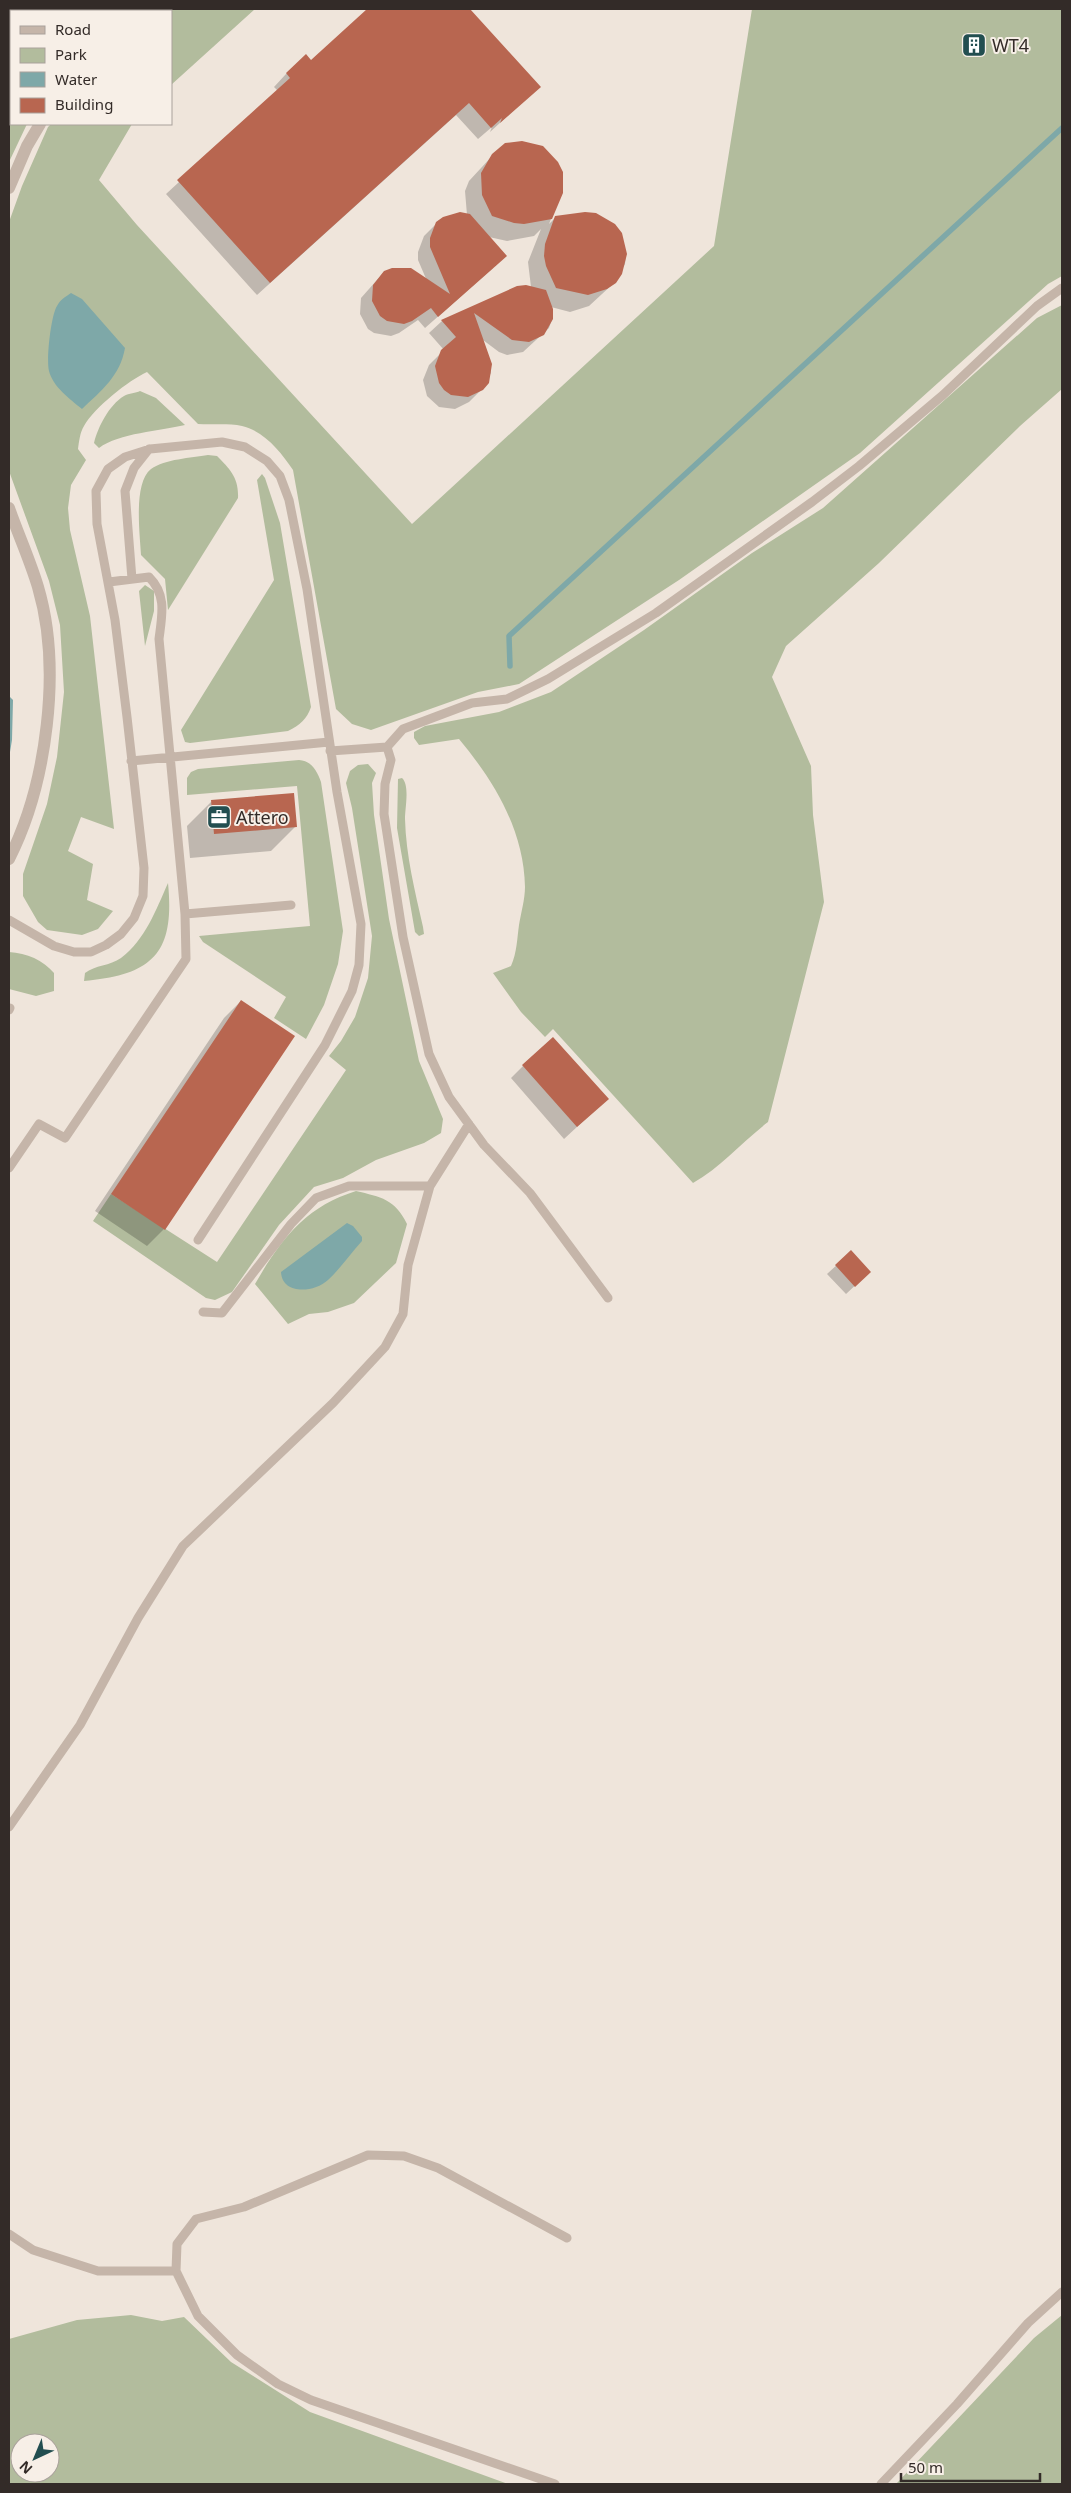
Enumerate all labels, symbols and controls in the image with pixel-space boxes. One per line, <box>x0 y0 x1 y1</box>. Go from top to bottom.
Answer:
legend <box>10 10 172 125</box>
text: Road <box>55 19 91 39</box>
building icon: WT4 <box>961 32 987 58</box>
place label: WT4 <box>992 33 1029 57</box>
text: Park <box>55 44 87 64</box>
text: Water <box>55 69 97 89</box>
text: Building <box>55 94 113 114</box>
office icon: Attero <box>206 804 232 830</box>
place label: Attero <box>236 805 289 829</box>
north arrow <box>10 2433 60 2483</box>
scale bar <box>901 2450 1040 2482</box>
text: N <box>15 2457 36 2479</box>
text: 50 m <box>908 2457 943 2477</box>

